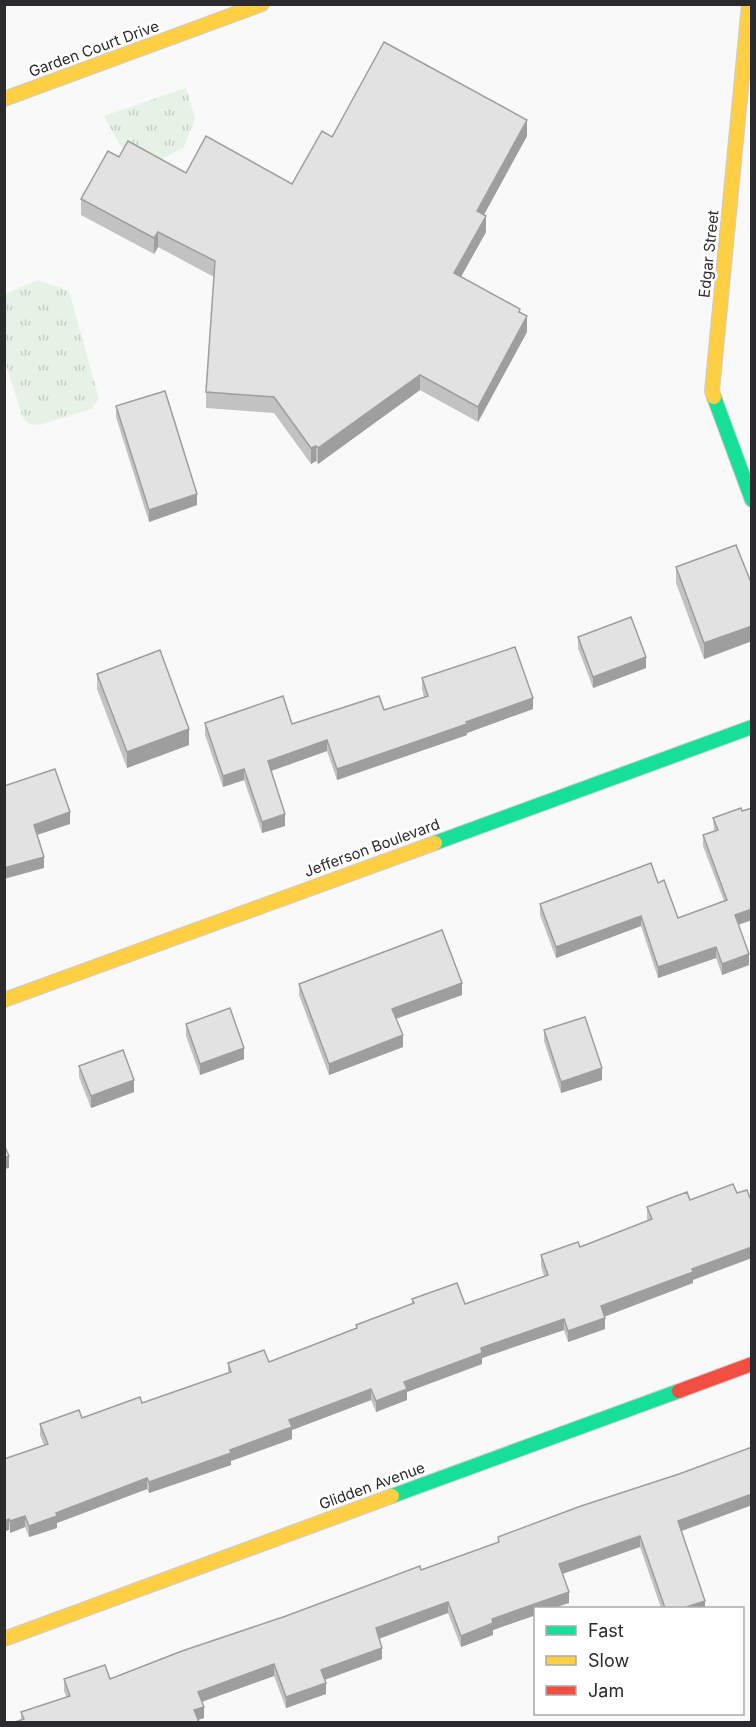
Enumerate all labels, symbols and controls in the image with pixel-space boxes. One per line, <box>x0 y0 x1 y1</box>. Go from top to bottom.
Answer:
street label: Garden Court Drive <box>26 16 161 81</box>
street label: Edgar Street <box>694 209 723 299</box>
street label: Jefferson Boulevard <box>301 814 442 881</box>
street label: Glidden Avenue <box>316 1458 427 1513</box>
legend <box>534 1607 744 1715</box>
text: Fast <box>588 1620 624 1641</box>
text: Slow <box>588 1650 629 1671</box>
text: Jam <box>588 1680 624 1701</box>

